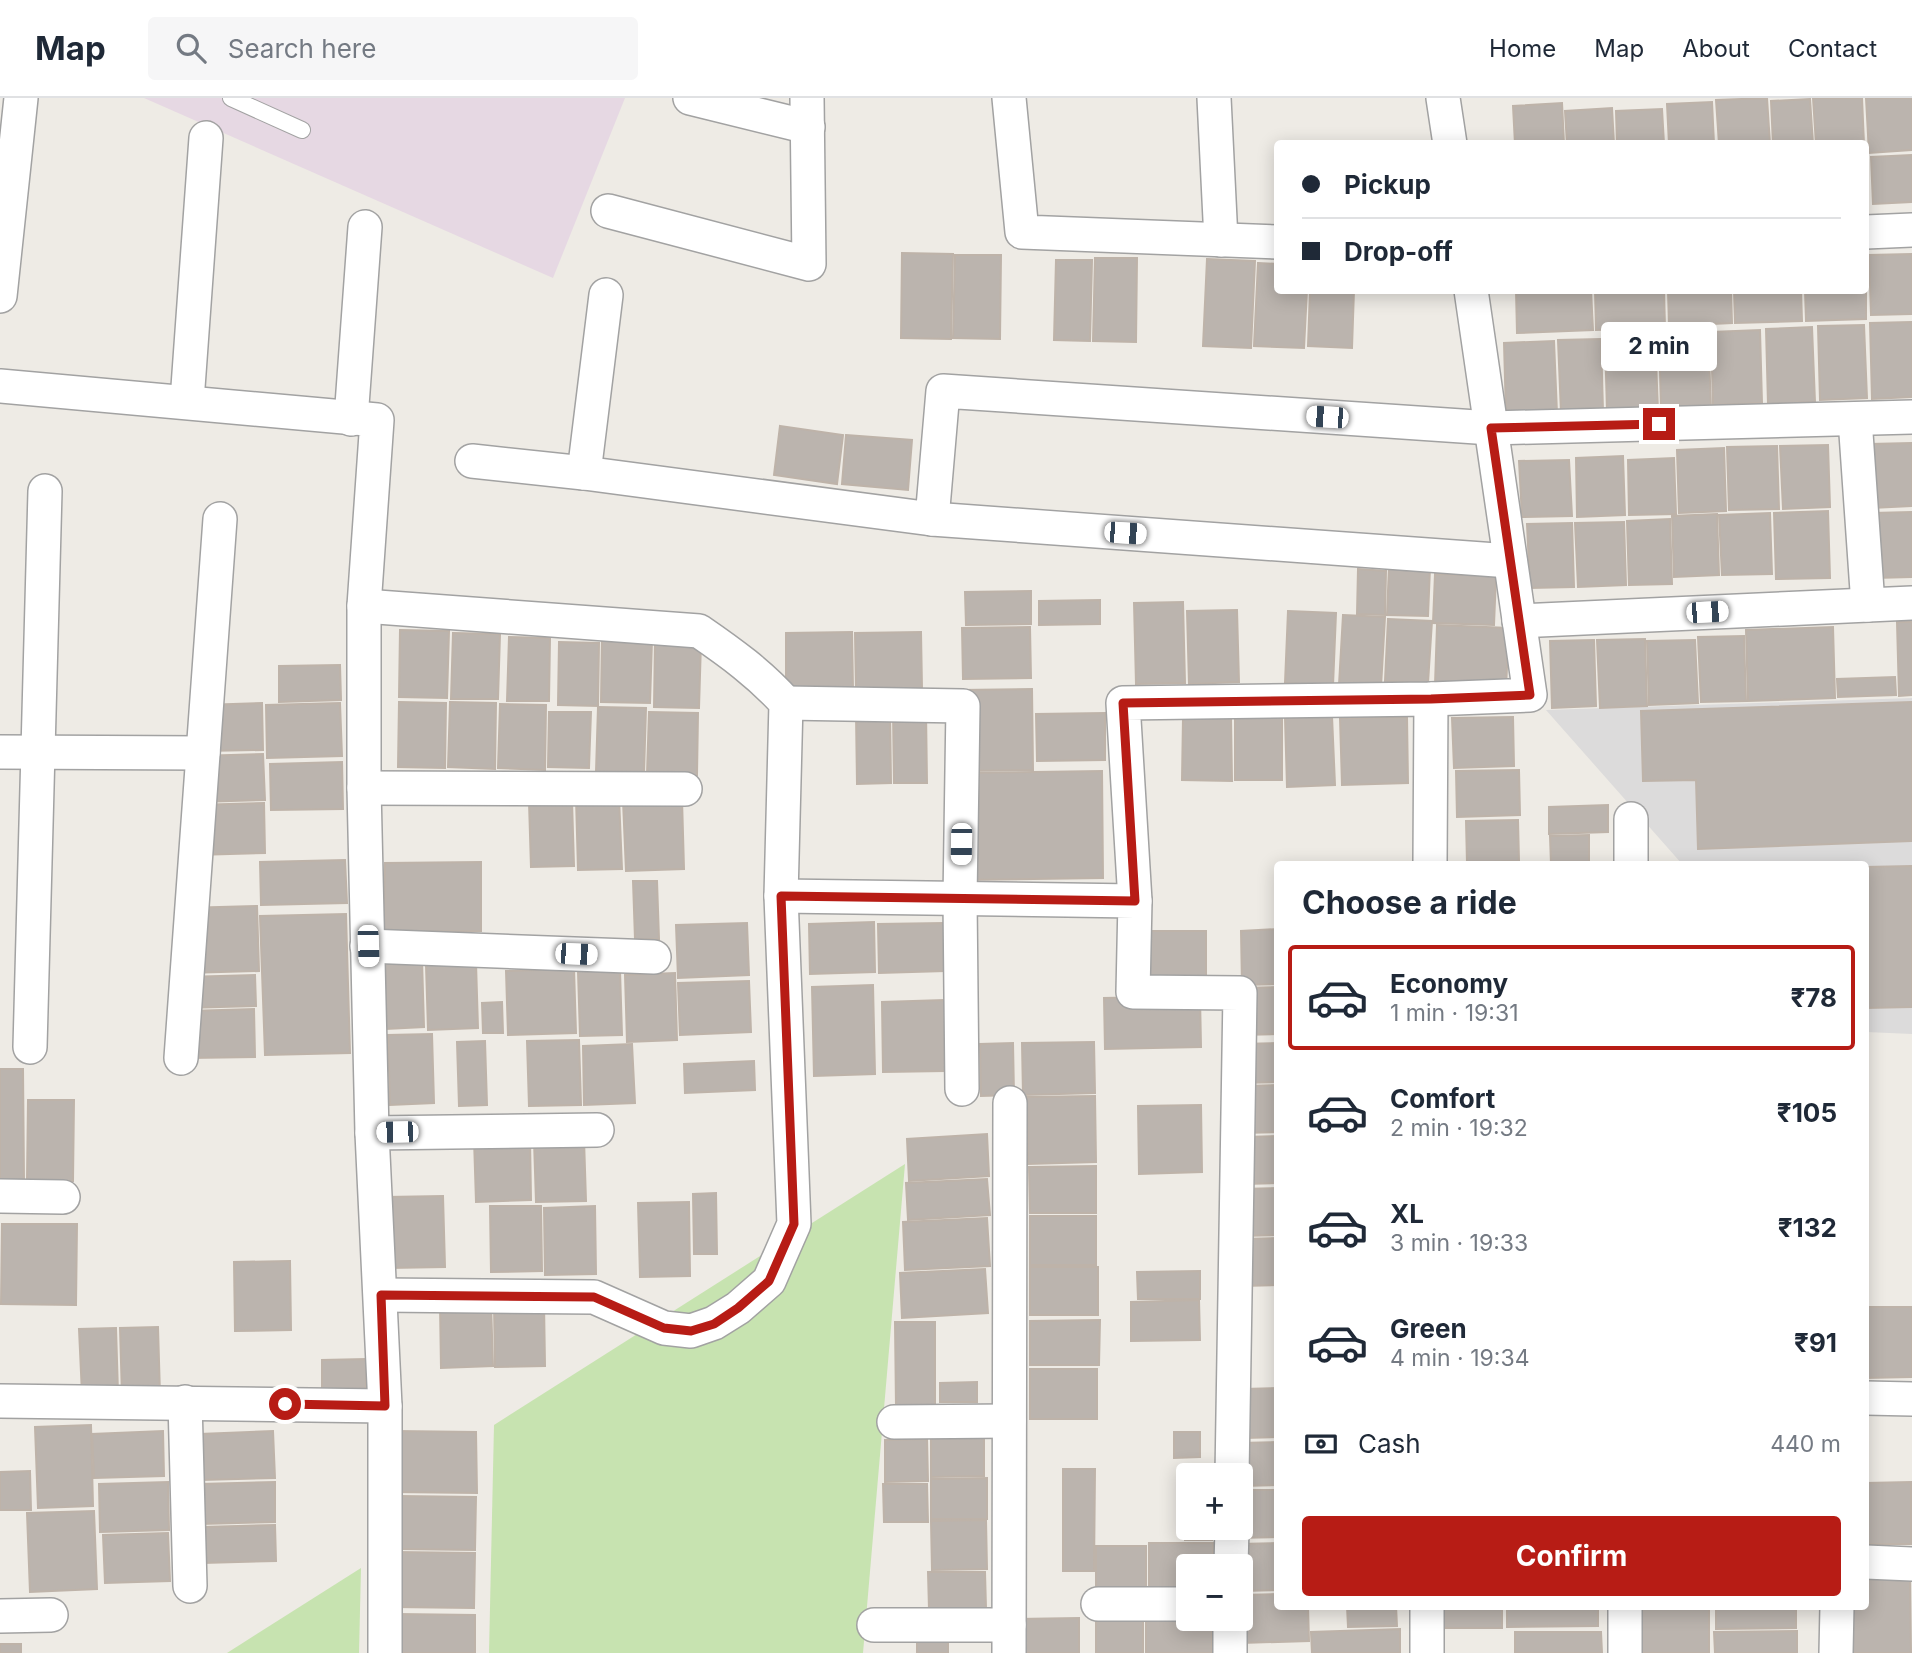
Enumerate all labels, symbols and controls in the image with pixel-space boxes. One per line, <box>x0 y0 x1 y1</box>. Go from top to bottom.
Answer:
search box <box>148 17 638 80</box>
text: Map <box>35 28 106 68</box>
icon: search <box>172 29 210 67</box>
text: Search here <box>228 33 376 64</box>
text: Home <box>1489 34 1556 63</box>
text: Map <box>1594 34 1644 63</box>
text: About <box>1682 34 1750 63</box>
text: Contact <box>1788 34 1877 63</box>
text: Pickup <box>1344 169 1431 200</box>
text: Drop-off <box>1344 236 1453 267</box>
callout: 2 min <box>1601 322 1717 372</box>
text: 2 min <box>1628 332 1690 360</box>
car <box>1306 405 1349 429</box>
route end <box>1643 408 1675 440</box>
car <box>1104 521 1147 545</box>
car <box>1686 600 1729 624</box>
car <box>951 823 972 865</box>
text: Choose a ride <box>1302 883 1517 922</box>
car <box>357 925 380 967</box>
car <box>555 943 598 965</box>
icon: car <box>1306 966 1369 1029</box>
text: Economy <box>1390 968 1508 999</box>
text: ₹78 <box>1790 982 1837 1013</box>
text: 1 min · 19:31 <box>1390 999 1519 1027</box>
icon: car <box>1306 1081 1369 1144</box>
text: Comfort <box>1390 1083 1495 1114</box>
text: ₹105 <box>1777 1097 1837 1128</box>
text: 2 min · 19:32 <box>1390 1114 1528 1142</box>
car <box>376 1121 419 1143</box>
icon: car <box>1306 1196 1369 1259</box>
text: XL <box>1390 1198 1424 1229</box>
text: ₹132 <box>1778 1212 1837 1243</box>
text: 3 min · 19:33 <box>1390 1229 1528 1257</box>
icon: car <box>1306 1311 1369 1374</box>
text: Green <box>1390 1313 1467 1344</box>
text: ₹91 <box>1794 1327 1837 1358</box>
text: 4 min · 19:34 <box>1390 1344 1530 1372</box>
route start <box>269 1388 301 1420</box>
icon: cash <box>1302 1425 1340 1463</box>
text: Cash <box>1358 1428 1421 1459</box>
text: 440 m <box>1770 1430 1841 1458</box>
map controls <box>1176 1463 1253 1631</box>
button: + <box>1176 1463 1253 1540</box>
button: Confirm <box>1302 1516 1841 1596</box>
button: − <box>1176 1554 1253 1631</box>

